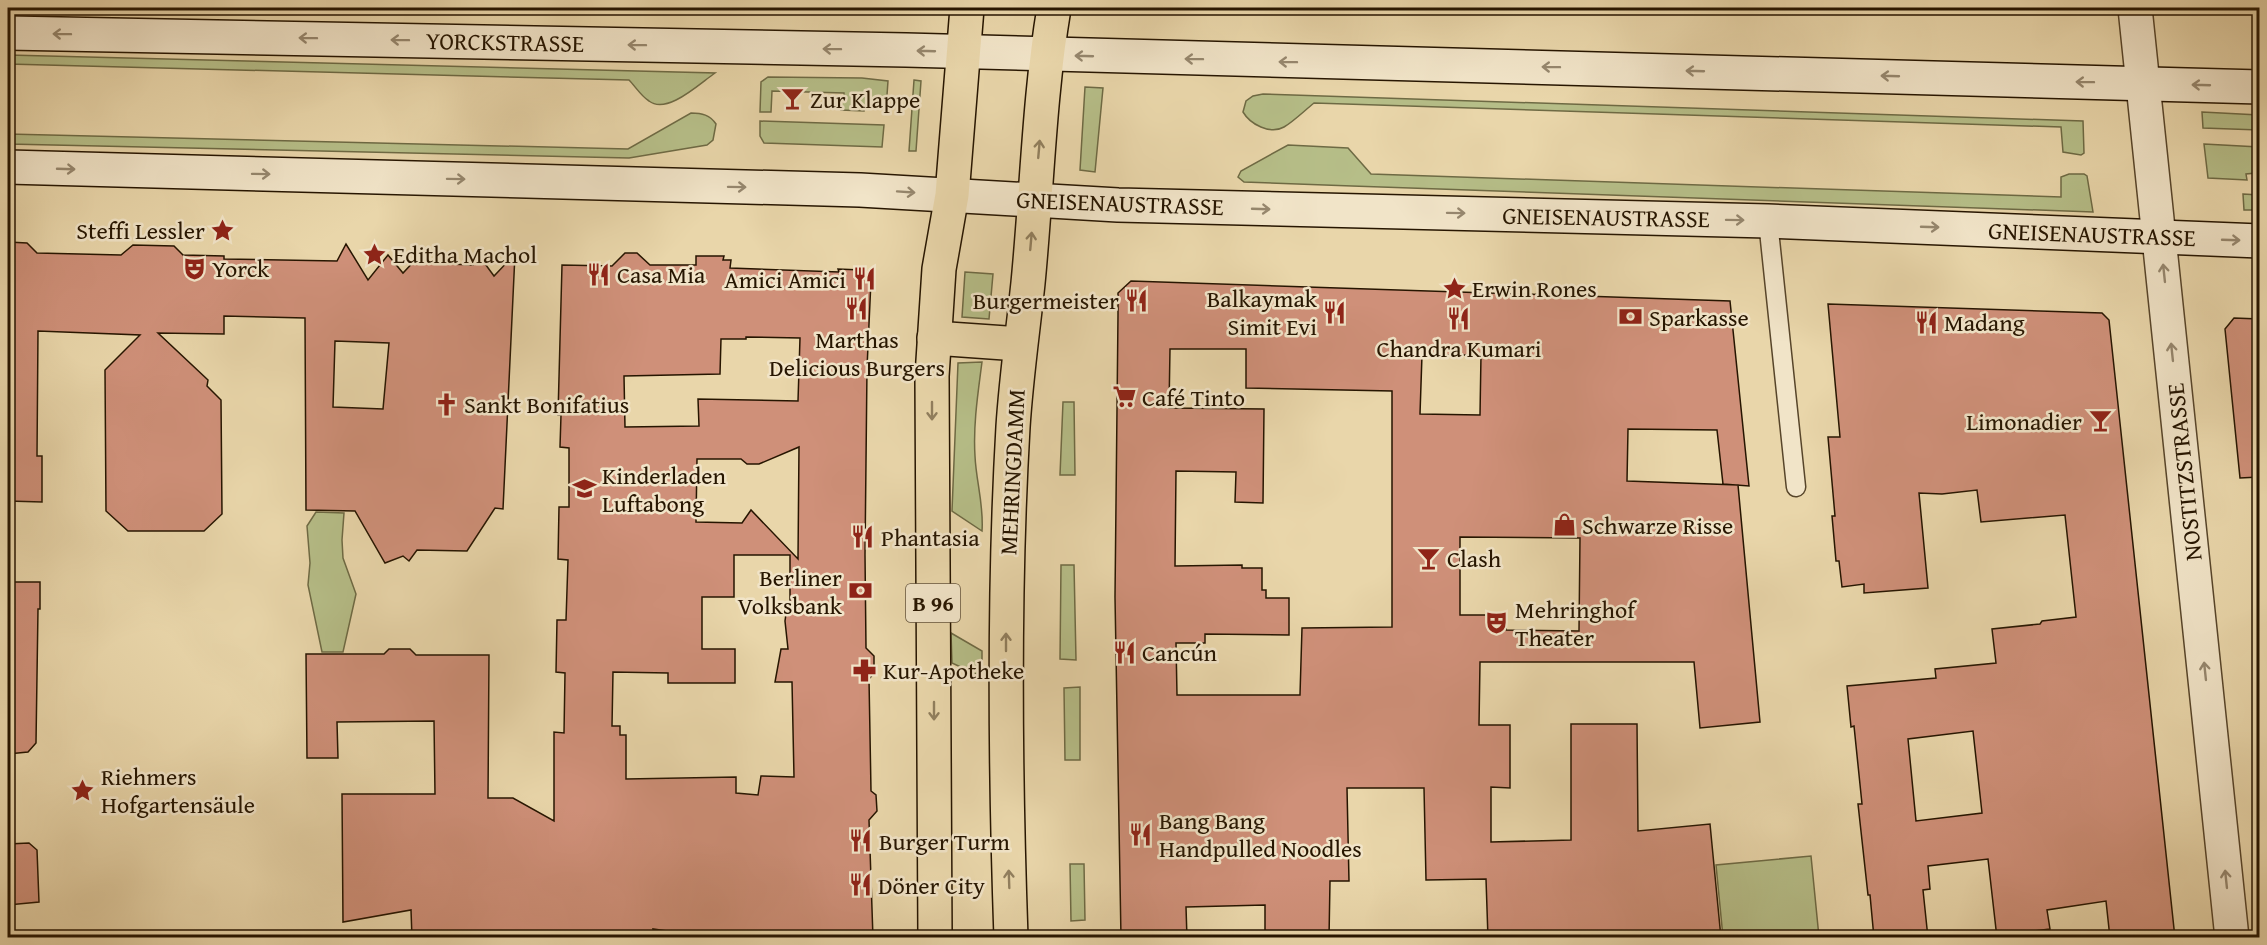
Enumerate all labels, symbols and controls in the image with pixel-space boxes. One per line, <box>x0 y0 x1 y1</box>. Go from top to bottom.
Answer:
street label: YORCKSTRASSE <box>426 23 584 61</box>
one-way arrow <box>52 28 72 39</box>
one-way arrow <box>299 32 319 44</box>
one-way arrow <box>391 34 411 46</box>
one-way arrow <box>628 39 648 50</box>
one-way arrow <box>823 43 843 54</box>
one-way arrow <box>916 45 936 56</box>
one-way arrow <box>1074 50 1094 62</box>
one-way arrow <box>1184 53 1204 65</box>
one-way arrow <box>1279 56 1299 68</box>
one-way arrow <box>1541 62 1561 73</box>
one-way arrow <box>1685 65 1705 77</box>
one-way arrow <box>1880 71 1900 82</box>
one-way arrow <box>2075 76 2095 87</box>
one-way arrow <box>2192 79 2212 91</box>
place label: Zur Klappe <box>810 82 920 117</box>
bar icon: Zur Klappe <box>779 86 805 112</box>
one-way arrow <box>1033 139 1044 159</box>
one-way arrow <box>55 163 75 174</box>
one-way arrow <box>250 168 270 179</box>
one-way arrow <box>445 173 465 184</box>
one-way arrow <box>726 181 746 192</box>
street label: GNEISENAUSTRASSE <box>1016 182 1224 224</box>
one-way arrow <box>896 187 916 198</box>
street label: GNEISENAUSTRASSE <box>1502 198 1710 236</box>
one-way arrow <box>1250 203 1270 214</box>
one-way arrow <box>1445 208 1465 219</box>
place label: Steffi Lessler <box>76 213 205 248</box>
street label: GNEISENAUSTRASSE <box>1988 213 2196 255</box>
one-way arrow <box>1724 214 1744 226</box>
place icon: Steffi Lessler <box>210 217 236 243</box>
one-way arrow <box>1919 222 1939 233</box>
one-way arrow <box>1026 232 1037 252</box>
one-way arrow <box>2220 234 2240 245</box>
place label: Editha Machol <box>393 237 537 272</box>
place icon: Editha Machol <box>362 241 388 267</box>
place label: Yorck <box>212 251 270 286</box>
theatre icon: Yorck <box>181 255 207 281</box>
place label: Casa Mia <box>617 257 706 292</box>
restaurant icon: Casa Mia <box>586 261 612 287</box>
place label: Amici Amici <box>724 262 846 297</box>
one-way arrow <box>2158 264 2169 283</box>
restaurant icon: Amici Amici <box>851 266 877 292</box>
place label: Erwin Rones <box>1472 271 1597 306</box>
place icon: Erwin Rones <box>1441 275 1467 301</box>
place label: Balkaymak Simit Evi <box>1207 281 1318 344</box>
place label: Burgermeister <box>973 283 1119 318</box>
restaurant icon: Burgermeister <box>1124 287 1150 313</box>
restaurant icon: Marthas Delicious Burgers <box>844 296 870 322</box>
restaurant icon: Balkaymak Simit Evi <box>1322 299 1348 325</box>
place label: Sparkasse <box>1649 300 1749 335</box>
bank icon: Sparkasse <box>1618 304 1644 330</box>
restaurant icon: Chandra Kumari <box>1446 305 1472 331</box>
place label: Madang <box>1944 305 2025 340</box>
restaurant icon: Madang <box>1913 309 1939 335</box>
place label: Marthas Delicious Burgers <box>769 322 945 385</box>
place label: Chandra Kumari <box>1376 331 1542 366</box>
one-way arrow <box>2166 343 2177 363</box>
place label: Café Tinto <box>1142 380 1245 415</box>
street label: NOSTITZSTRASSE <box>2157 382 2211 562</box>
supermarket icon: Café Tinto <box>1111 384 1137 410</box>
place label: Sankt Bonifatius <box>464 387 629 422</box>
street label: MEHRINGDAMM <box>990 388 1034 556</box>
church icon: Sankt Bonifatius <box>433 391 459 417</box>
one-way arrow <box>926 401 938 421</box>
place label: Limonadier <box>1966 404 2082 439</box>
bar icon: Limonadier <box>2087 408 2113 434</box>
place label: Kinderladen Luftabong <box>602 458 727 521</box>
school or university icon: Kinderladen Luftabong <box>571 476 597 502</box>
place label: Schwarze Risse <box>1582 508 1733 543</box>
shop icon: Schwarze Risse <box>1551 512 1577 538</box>
place label: Phantasia <box>881 520 980 555</box>
restaurant icon: Phantasia <box>850 524 876 550</box>
place label: Clash <box>1447 541 1502 576</box>
bar icon: Clash <box>1416 545 1442 571</box>
place label: Berliner Volksbank <box>738 560 843 623</box>
bank icon: Berliner Volksbank <box>847 578 873 604</box>
road number: B 96 <box>906 584 960 622</box>
place label: Mehringhof Theater <box>1515 592 1637 655</box>
theatre icon: Mehringhof Theater <box>1484 610 1510 636</box>
one-way arrow <box>1000 633 1012 653</box>
place label: Cancún <box>1142 635 1217 670</box>
restaurant icon: Cancún <box>1111 639 1137 665</box>
place label: Kur-Apotheke <box>883 653 1024 688</box>
pharmacy icon: Kur-Apotheke <box>852 657 878 683</box>
one-way arrow <box>2199 662 2210 682</box>
one-way arrow <box>928 701 940 721</box>
place label: Riehmers Hofgartensäule <box>101 759 255 822</box>
place icon: Riehmers Hofgartensäule <box>70 777 96 803</box>
place label: Bang Bang Handpulled Noodles <box>1159 803 1362 866</box>
restaurant icon: Bang Bang Handpulled Noodles <box>1128 821 1154 847</box>
place label: Burger Turm <box>879 824 1010 859</box>
restaurant icon: Burger Turm <box>848 828 874 854</box>
place label: Döner City <box>878 868 985 903</box>
one-way arrow <box>1003 870 1015 890</box>
one-way arrow <box>2220 870 2231 890</box>
restaurant icon: Döner City <box>847 872 873 898</box>

